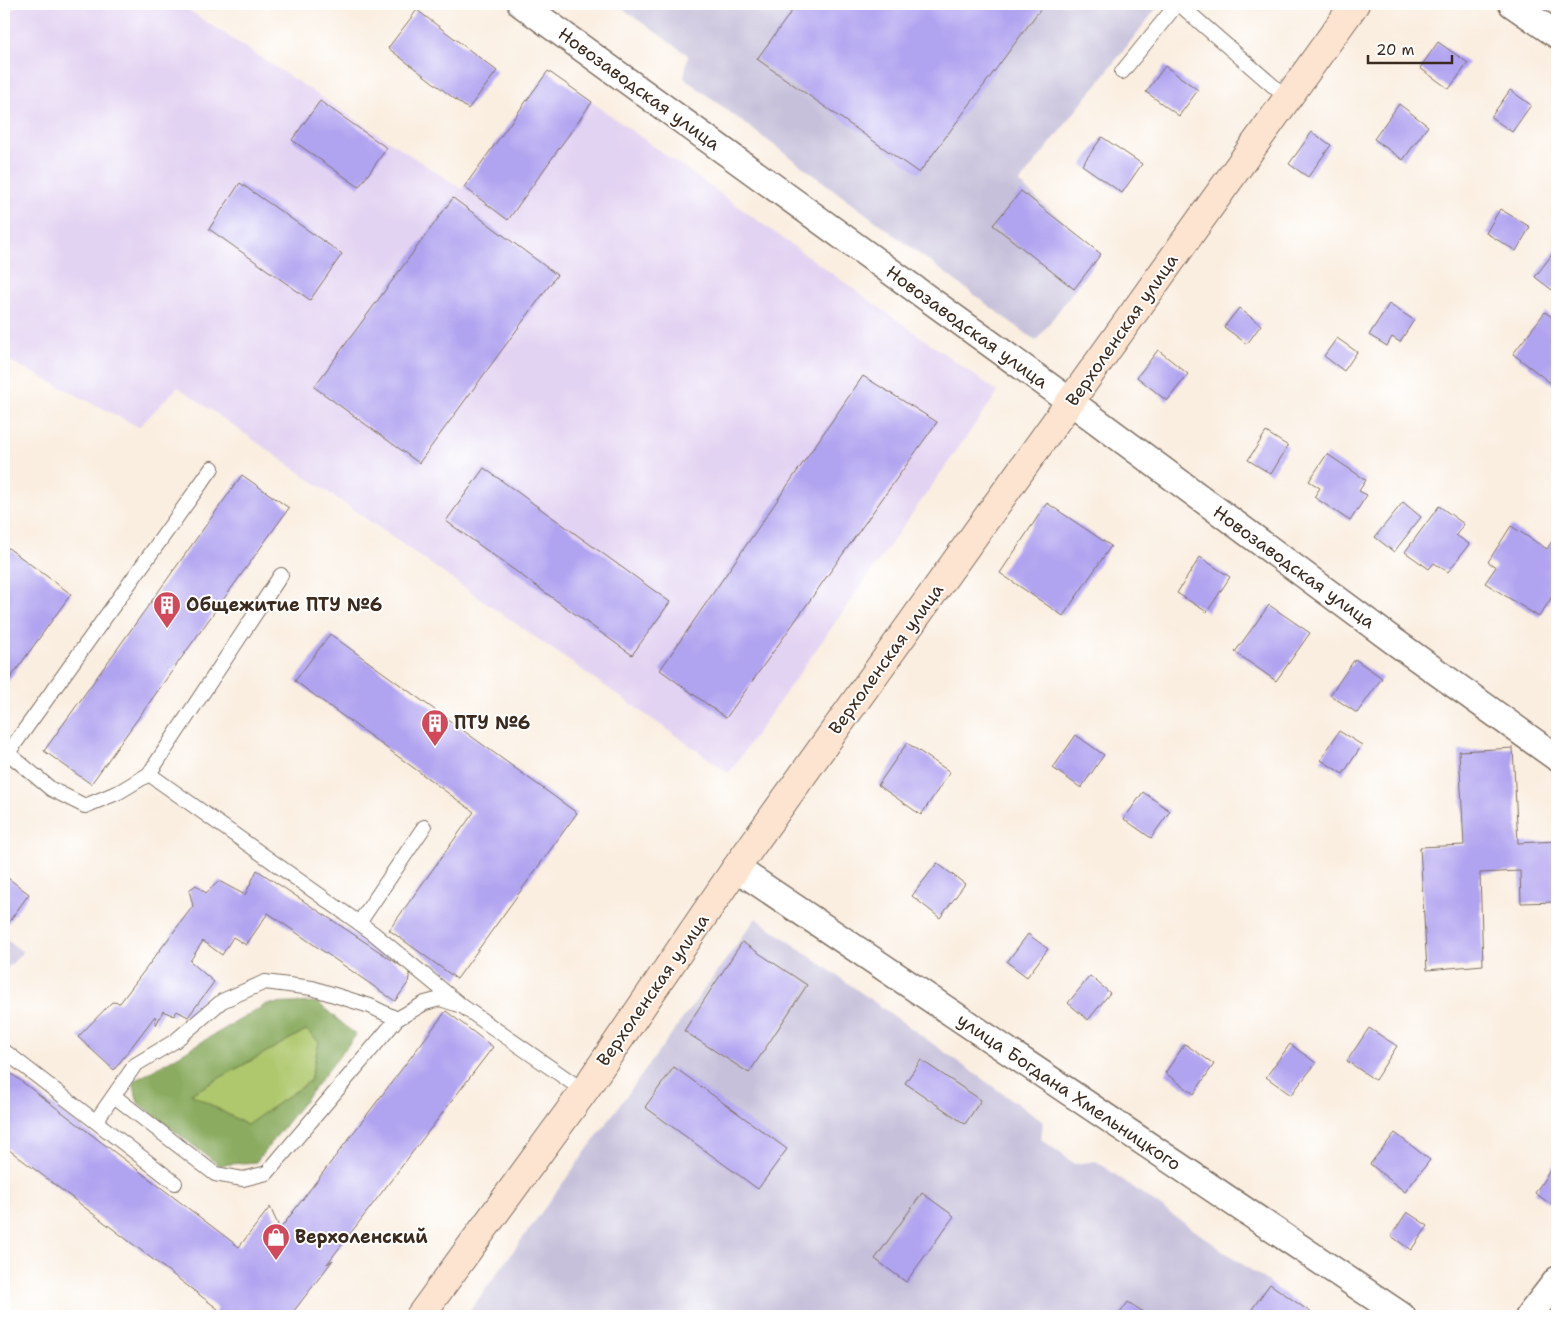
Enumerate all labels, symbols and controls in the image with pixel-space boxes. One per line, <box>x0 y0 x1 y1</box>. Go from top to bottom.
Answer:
street label: Новозаводская улица <box>553 22 725 156</box>
scale bar <box>1368 32 1452 64</box>
text: 20 m <box>1376 40 1415 60</box>
street label: Верхоленская улица <box>1060 249 1184 411</box>
street label: Новозаводская улица <box>881 260 1053 394</box>
street label: Новозаводская улица <box>1208 500 1380 634</box>
street label: Верхоленская улица <box>823 579 949 739</box>
building icon: Общежитие ПТУ №6 <box>152 590 182 629</box>
place label: Общежитие ПТУ №6 <box>186 593 382 617</box>
building icon: ПТУ №6 <box>420 708 450 747</box>
place label: ПТУ №6 <box>454 711 530 735</box>
street label: Верхоленская улица <box>591 909 715 1071</box>
street label: улица Богдана Хмельницкого <box>952 1008 1186 1176</box>
shop icon: Верхоленский <box>261 1222 291 1261</box>
place label: Верхоленский <box>295 1225 428 1249</box>

